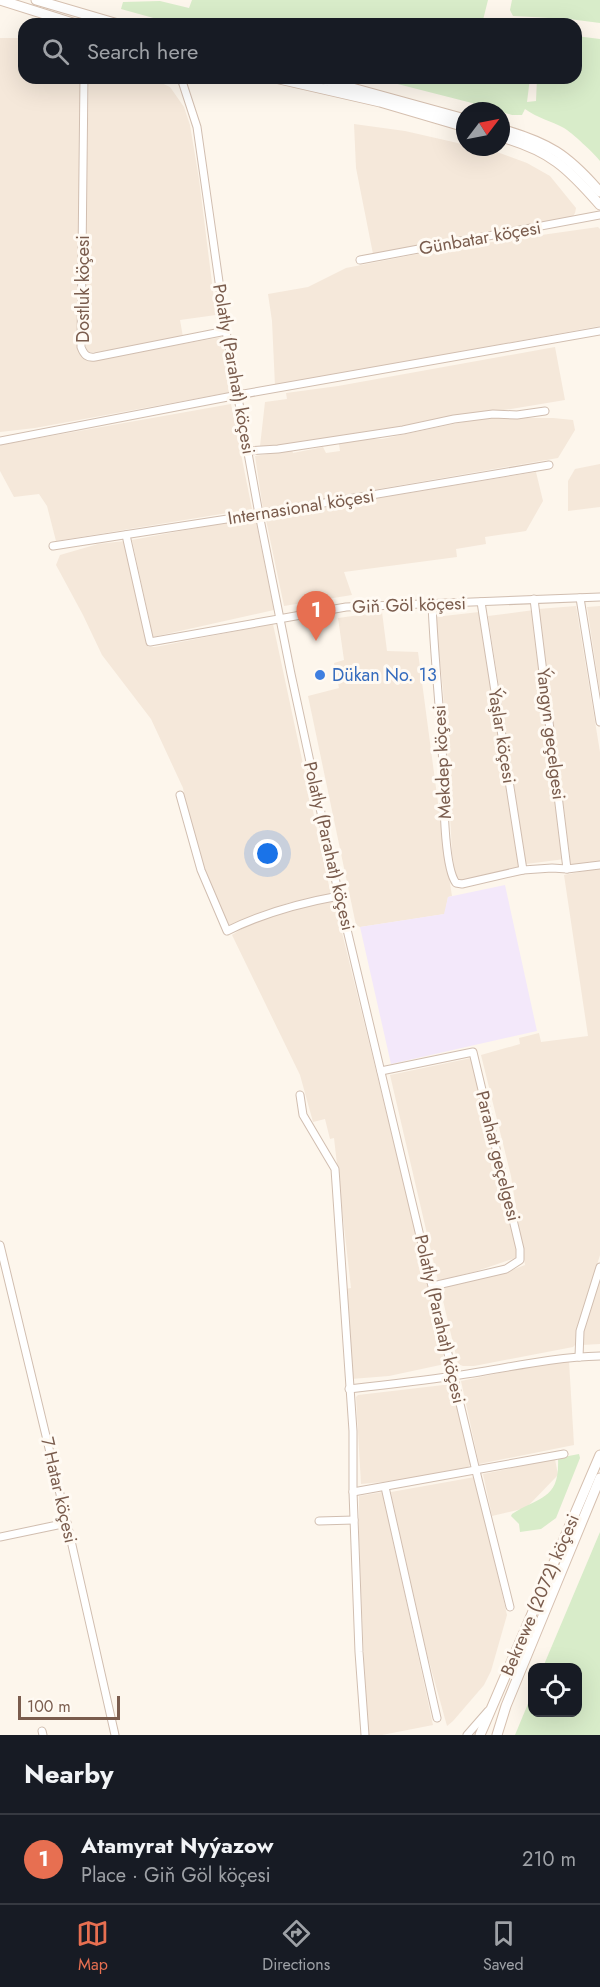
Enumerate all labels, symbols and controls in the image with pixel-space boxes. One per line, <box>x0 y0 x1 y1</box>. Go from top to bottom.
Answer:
search box <box>18 18 582 84</box>
icon: search <box>39 35 72 68</box>
text: Search here <box>87 35 198 67</box>
north arrow <box>456 102 510 156</box>
street label: Günbatar köçesi <box>417 214 543 262</box>
street label: Dostluk köçesi <box>70 235 96 343</box>
street label: Polatly (Parahat) köçesi <box>206 282 262 456</box>
street label: Internasional köçesi <box>226 483 376 531</box>
street label: Giň Göl köçesi <box>352 590 466 620</box>
pin: 1 <box>296 592 336 641</box>
place label: Dükan No. 13 <box>332 662 437 688</box>
street label: Ýangyn geçelgesi <box>530 667 572 801</box>
marker: Dükan No. 13 <box>313 668 327 682</box>
street label: Ýaşlar köçesi <box>482 687 522 785</box>
street label: Mekdep köçesi <box>426 704 458 820</box>
street label: Polatly (Parahat) köçesi <box>297 759 361 933</box>
your location <box>253 839 282 868</box>
street label: Parahat geçelgesi <box>469 1088 527 1224</box>
street label: Polatly (Parahat) köçesi <box>408 1232 472 1406</box>
street label: 7 Hatar köçesi <box>34 1434 84 1546</box>
street label: Bekrewe (2072) köçesi <box>494 1510 586 1680</box>
map controls <box>528 1663 582 1717</box>
button: locate <box>528 1663 582 1717</box>
scale bar <box>18 1693 120 1720</box>
text: 100 m <box>27 1695 71 1718</box>
text: Nearby <box>24 1755 113 1793</box>
text: Atamyrat Nyýazow <box>81 1829 273 1861</box>
text: 1 <box>38 1845 49 1874</box>
text: 210 m <box>522 1845 576 1874</box>
text: Place · Giň Göl köçesi <box>81 1861 271 1890</box>
tab: Map <box>76 1917 109 1976</box>
tab: Directions <box>262 1917 330 1976</box>
tab: Saved <box>483 1917 524 1976</box>

